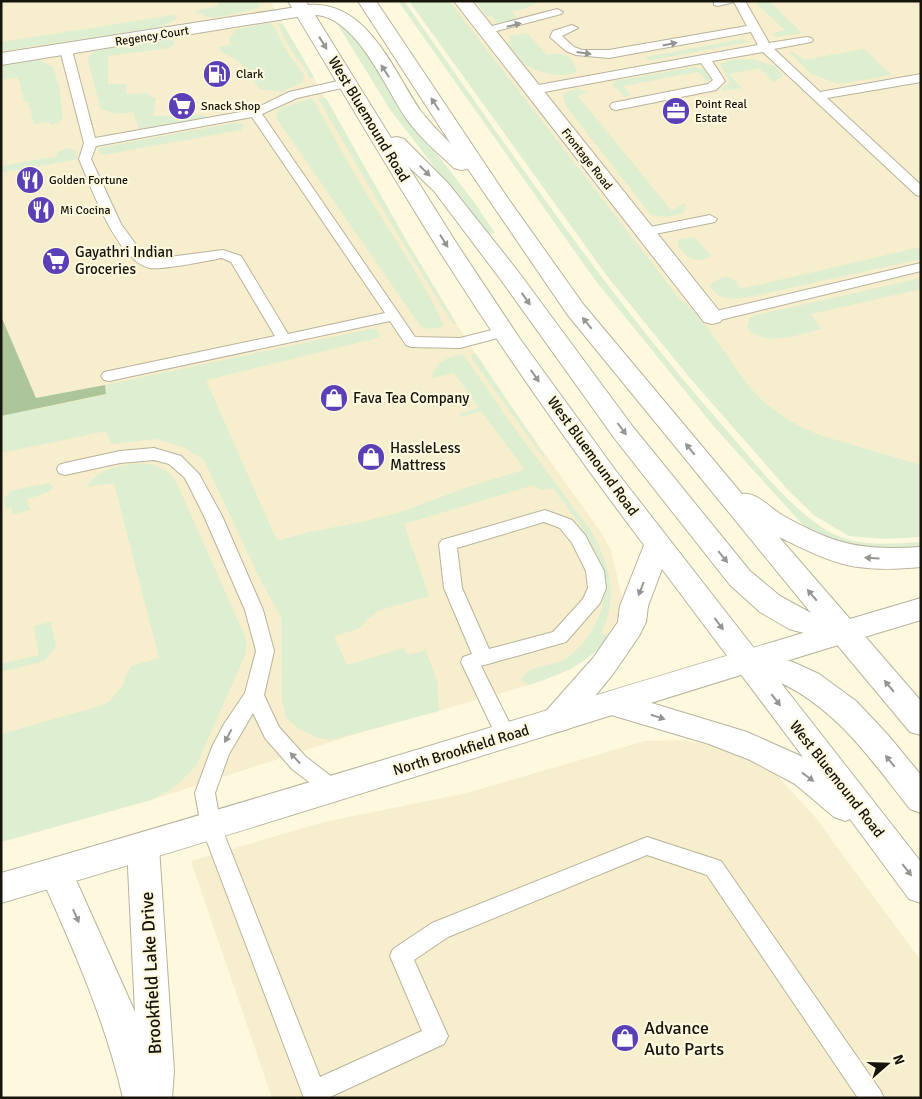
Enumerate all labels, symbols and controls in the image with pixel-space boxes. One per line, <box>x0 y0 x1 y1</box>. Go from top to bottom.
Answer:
one-way arrow <box>506 20 521 28</box>
street label: Regency Court <box>114 23 190 50</box>
one-way arrow <box>318 36 327 49</box>
one-way arrow <box>662 40 678 48</box>
one-way arrow <box>577 49 593 57</box>
street label: West Bluemound Road <box>324 53 414 185</box>
fuel station icon: Clark <box>202 59 232 89</box>
one-way arrow <box>381 65 390 78</box>
place label: Clark <box>236 67 263 82</box>
supermarket icon: Snack Shop <box>167 91 197 121</box>
office icon: Point Real Estate <box>661 96 691 126</box>
one-way arrow <box>430 97 439 110</box>
place label: Point Real Estate <box>695 97 747 126</box>
place label: Snack Shop <box>201 99 260 114</box>
street label: Frontage Road <box>558 126 615 193</box>
restaurant icon: Golden Fortune <box>15 165 45 195</box>
one-way arrow <box>419 165 431 177</box>
place label: Golden Fortune <box>49 173 128 188</box>
restaurant icon: Mi Cocina <box>26 195 56 225</box>
place label: Mi Cocina <box>60 203 111 218</box>
one-way arrow <box>440 235 449 248</box>
place label: Gayathri Indian Groceries <box>75 243 173 278</box>
supermarket icon: Gayathri Indian Groceries <box>41 246 71 276</box>
one-way arrow <box>520 292 531 305</box>
one-way arrow <box>582 317 593 330</box>
one-way arrow <box>530 369 540 383</box>
shop icon: Fava Tea Company <box>319 383 349 413</box>
place label: Fava Tea Company <box>353 389 469 407</box>
street label: West Bluemound Road <box>544 393 642 519</box>
one-way arrow <box>617 423 627 436</box>
place label: HassleLess Mattress <box>390 439 461 474</box>
shop icon: HassleLess Mattress <box>356 442 386 472</box>
one-way arrow <box>685 443 696 455</box>
one-way arrow <box>718 550 729 563</box>
one-way arrow <box>864 554 880 562</box>
one-way arrow <box>637 581 644 596</box>
one-way arrow <box>807 589 818 602</box>
one-way arrow <box>714 617 724 631</box>
one-way arrow <box>884 679 895 692</box>
one-way arrow <box>770 693 781 706</box>
one-way arrow <box>651 714 666 722</box>
street label: West Bluemound Road <box>786 717 888 841</box>
street label: North Brookfield Road <box>391 721 531 779</box>
one-way arrow <box>223 729 232 743</box>
one-way arrow <box>290 752 301 765</box>
one-way arrow <box>885 755 896 768</box>
one-way arrow <box>801 772 814 783</box>
one-way arrow <box>901 863 912 876</box>
street label: Brookfield Lake Drive <box>136 891 166 1055</box>
one-way arrow <box>72 909 80 923</box>
place label: Advance Auto Parts <box>644 1017 724 1060</box>
shop icon: Advance Auto Parts <box>610 1023 640 1053</box>
north arrow <box>862 1039 912 1089</box>
text: N <box>889 1052 908 1067</box>

